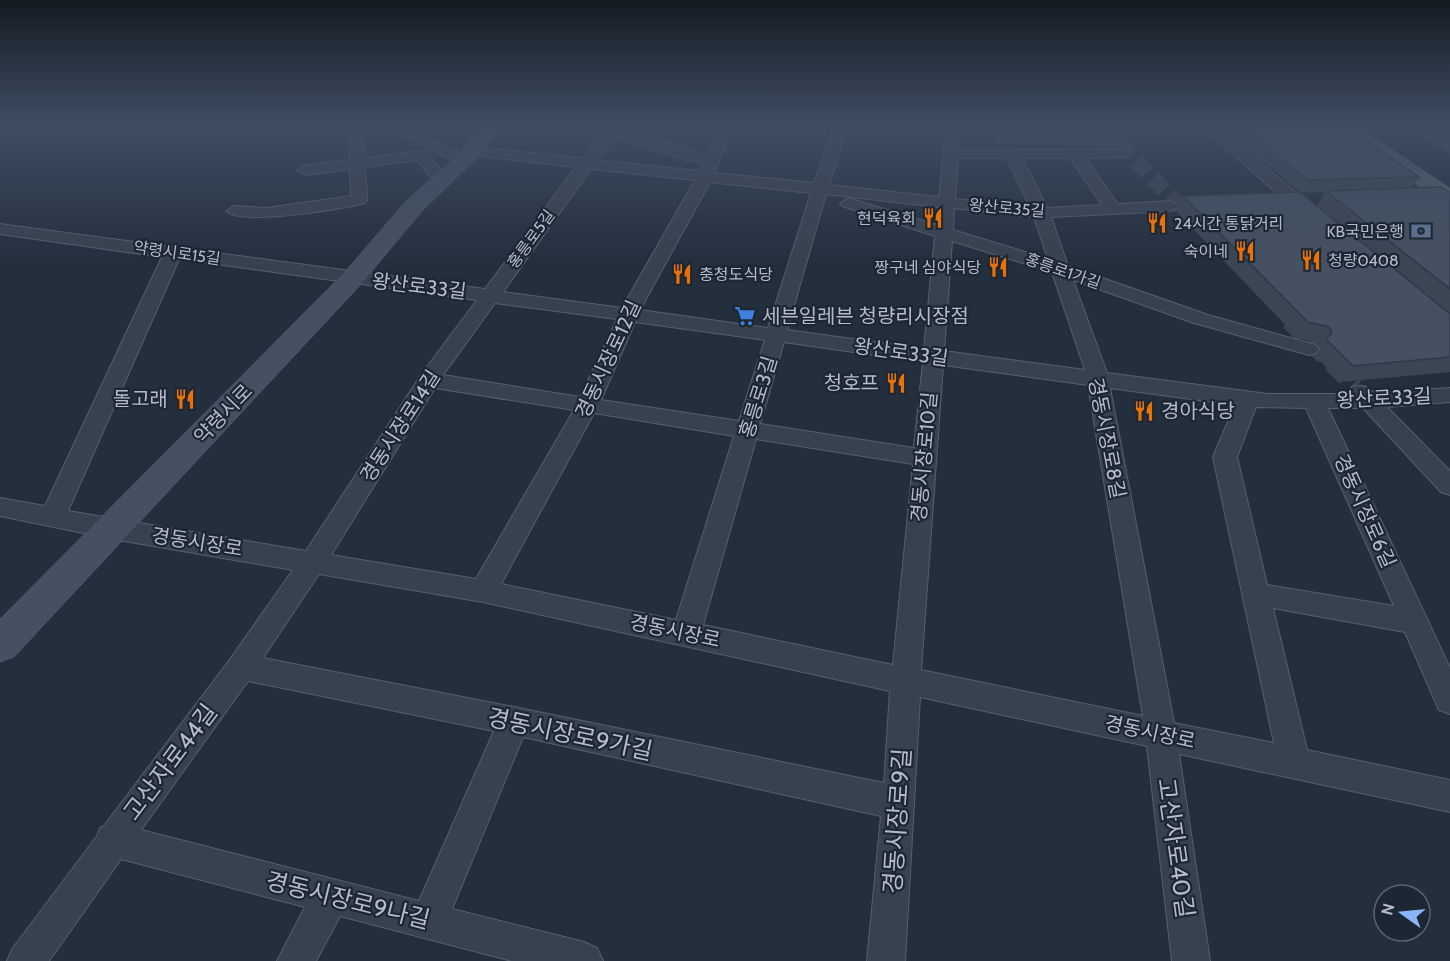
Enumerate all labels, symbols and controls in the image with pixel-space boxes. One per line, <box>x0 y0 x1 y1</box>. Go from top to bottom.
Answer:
street label: 왕산로35길 <box>968 195 1046 221</box>
street label: 홍릉로5길 <box>503 206 559 272</box>
restaurant icon: 현덕육회 <box>921 206 945 230</box>
place label: 현덕육회 <box>857 209 916 228</box>
restaurant icon: 24시간 통닭거리 <box>1145 211 1169 235</box>
place label: 24시간 통닭거리 <box>1174 214 1284 233</box>
bank icon: KB국민은행 <box>1409 219 1433 243</box>
place label: KB국민은행 <box>1327 222 1404 241</box>
street label: 약령시로15길 <box>132 238 222 268</box>
restaurant icon: 숙이네 <box>1233 239 1257 263</box>
place label: 숙이네 <box>1184 242 1228 261</box>
restaurant icon: 청량0408 <box>1299 248 1323 272</box>
street label: 홍릉로1가길 <box>1023 249 1103 293</box>
place label: 청량0408 <box>1328 251 1399 270</box>
restaurant icon: 짱구네 심야식당 <box>986 255 1010 279</box>
place label: 짱구네 심야식당 <box>874 258 981 277</box>
restaurant icon: 충청도식당 <box>670 262 694 286</box>
place label: 충청도식당 <box>699 265 773 284</box>
street label: 왕산로33길 <box>370 268 468 304</box>
street label: 경동시장로12길 <box>570 296 646 422</box>
supermarket icon: 세븐일레븐 청량리시장점 <box>733 304 757 328</box>
place label: 세븐일레븐 청량리시장점 <box>762 304 969 328</box>
street label: 왕산로33길 <box>852 333 950 371</box>
street label: 홍릉로3길 <box>734 353 782 441</box>
street label: 경동시장로14길 <box>355 366 445 486</box>
place label: 청호프 <box>824 371 879 395</box>
restaurant icon: 청호프 <box>884 371 908 395</box>
street label: 경동시장로8길 <box>1084 376 1130 500</box>
street label: 약령시로 <box>189 379 257 449</box>
street label: 왕산로33길 <box>1336 384 1432 412</box>
place label: 돌고래 <box>113 387 168 411</box>
restaurant icon: 돌고래 <box>173 387 197 411</box>
street label: 경동시장로10길 <box>906 391 942 523</box>
restaurant icon: 경아식당 <box>1132 399 1156 423</box>
place label: 경아식당 <box>1161 399 1235 423</box>
street label: 경동시장로6길 <box>1329 450 1401 572</box>
street label: 경동시장로 <box>150 523 244 561</box>
street label: 경동시장로 <box>628 610 722 652</box>
street label: 고산자로44길 <box>117 698 223 826</box>
street label: 경동시장로9가길 <box>485 702 655 766</box>
street label: 경동시장로 <box>1103 711 1197 753</box>
street label: 경동시장로9길 <box>877 747 917 895</box>
street label: 고산자로40길 <box>1152 776 1200 920</box>
street label: 경동시장로9나길 <box>263 866 433 934</box>
north arrow <box>1372 883 1432 943</box>
text: N <box>1377 901 1399 917</box>

